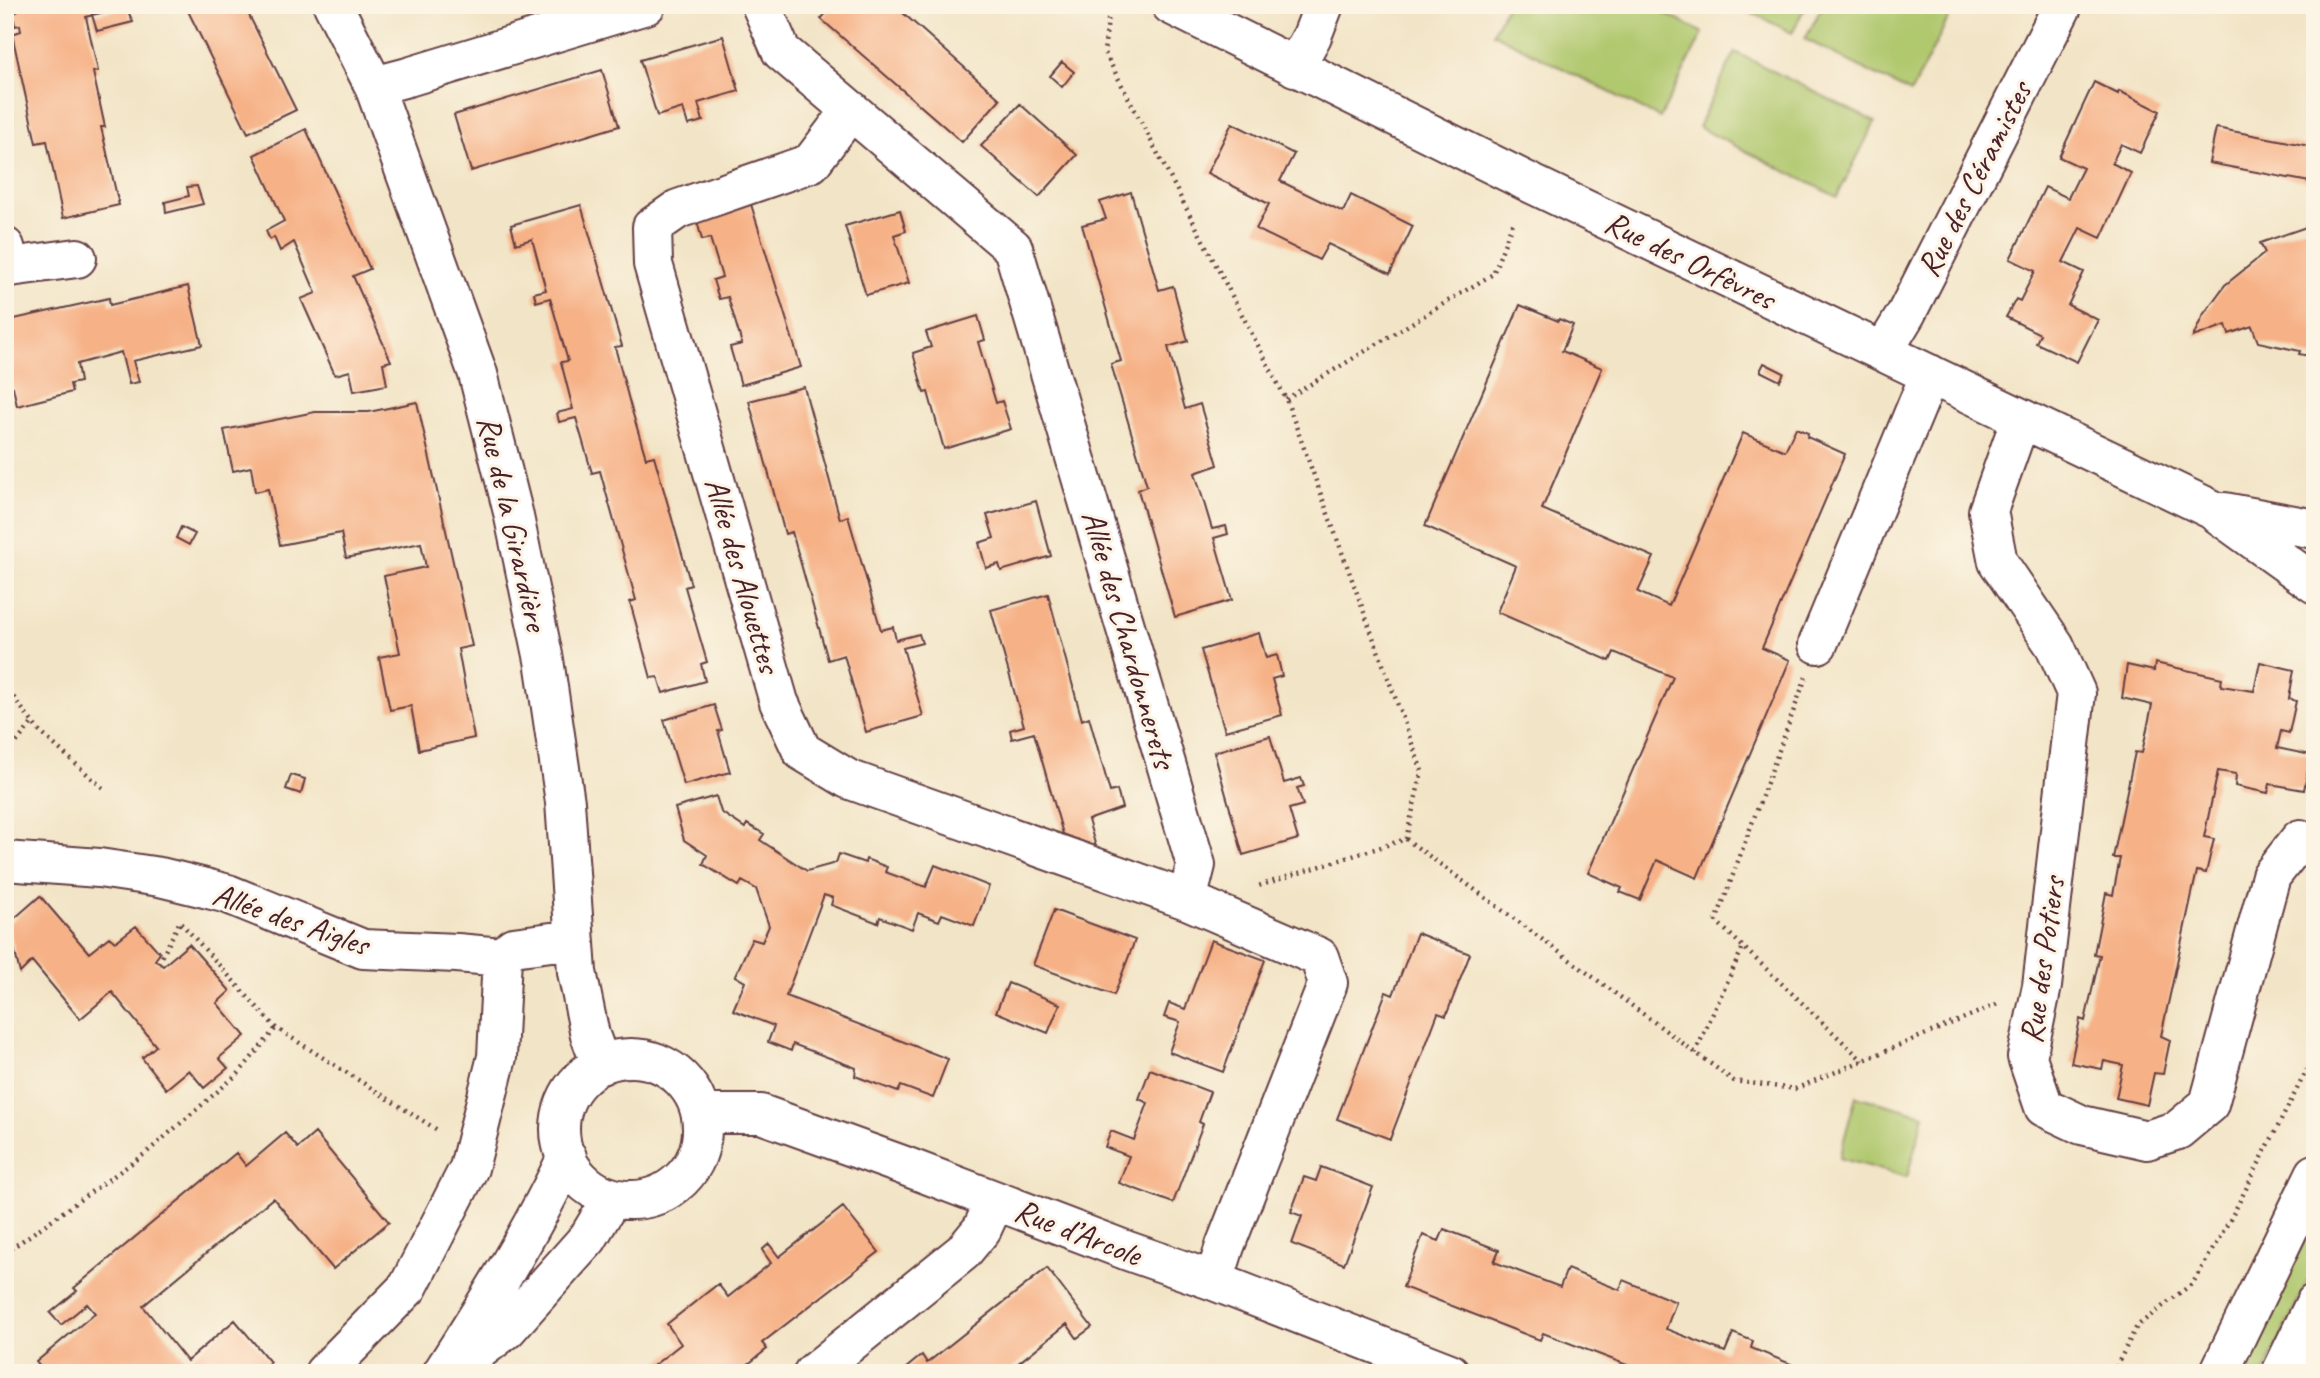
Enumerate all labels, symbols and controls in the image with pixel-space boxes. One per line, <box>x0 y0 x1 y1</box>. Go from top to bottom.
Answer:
street label: Rue des Céramistes <box>1907 72 2042 284</box>
street label: Rue des Orfèvres <box>1598 201 1784 320</box>
street label: Rue de la Girardière <box>468 411 559 637</box>
street label: Allée des Alouettes <box>695 473 792 680</box>
street label: Allée des Chardonnerets <box>1072 505 1187 775</box>
street label: Rue des Potiers <box>2010 871 2075 1046</box>
street label: Allée des Aigles <box>208 873 377 966</box>
street label: Rue d’Arcole <box>1009 1189 1149 1276</box>

